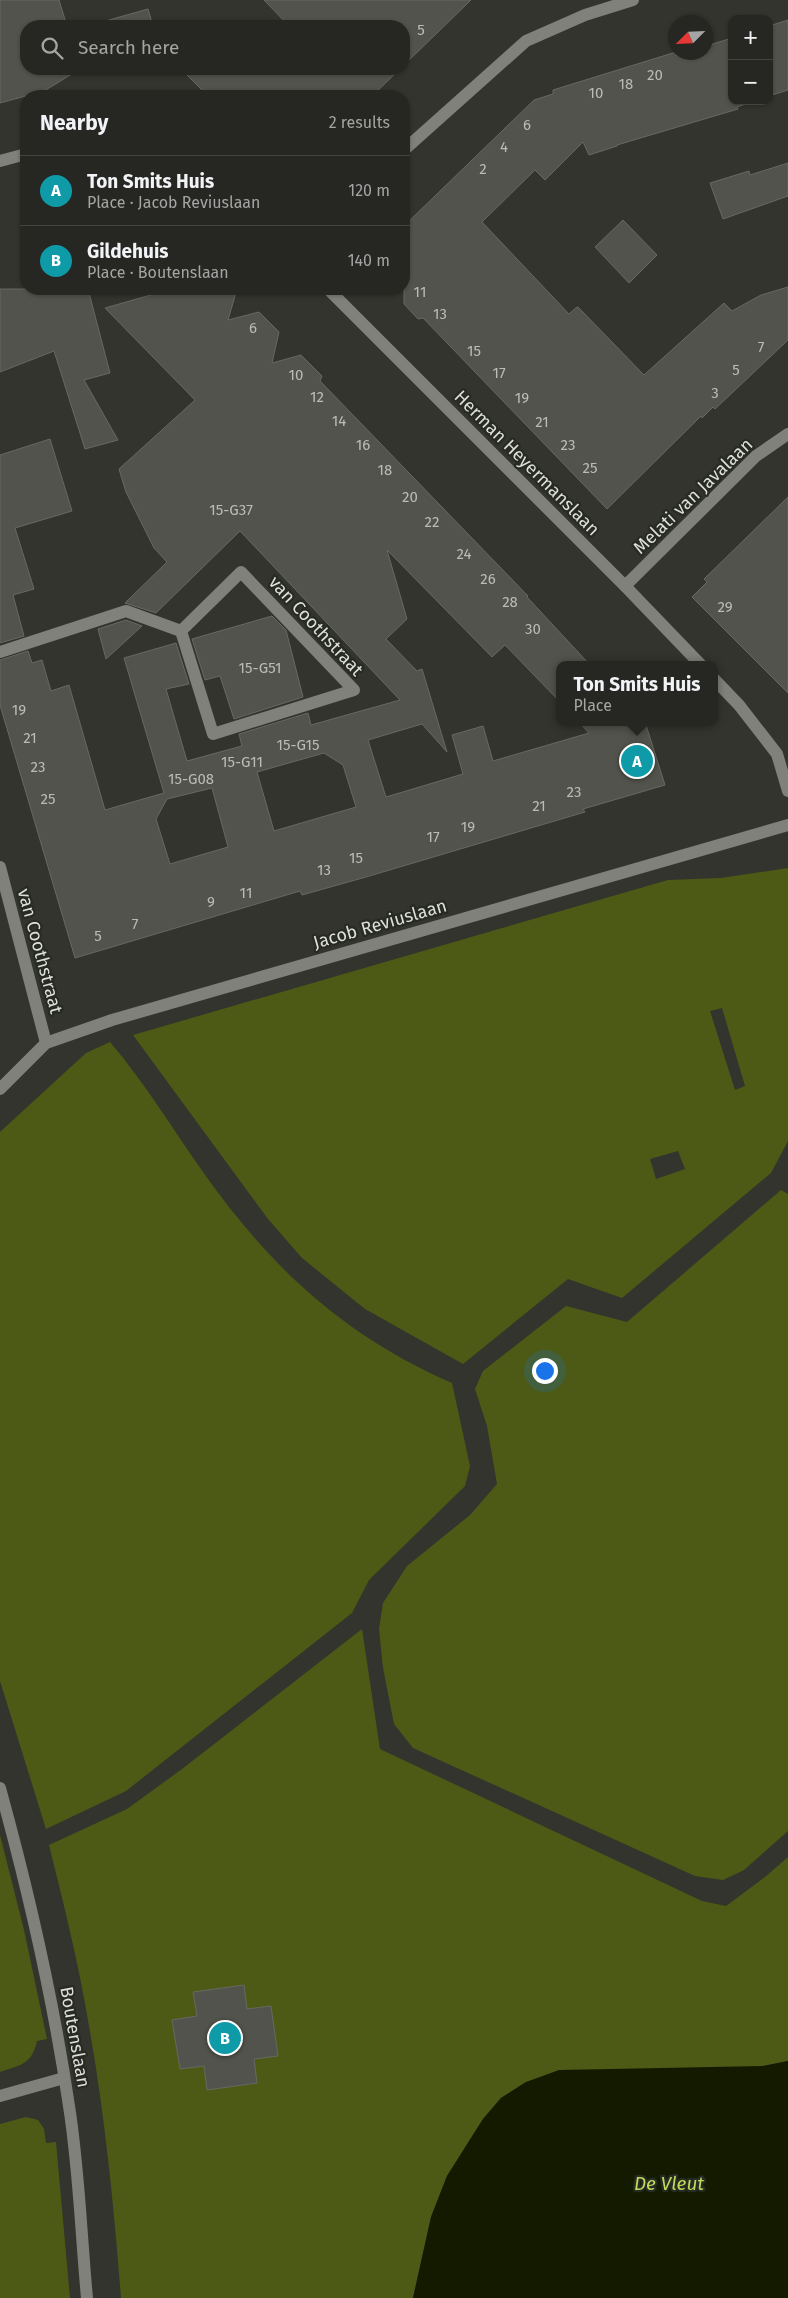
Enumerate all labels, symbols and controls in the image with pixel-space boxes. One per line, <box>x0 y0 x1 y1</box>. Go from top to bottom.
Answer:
north arrow <box>668 15 713 60</box>
map controls <box>728 15 773 105</box>
button: + <box>728 15 773 60</box>
search box <box>20 20 410 75</box>
house number: 5 <box>417 21 425 39</box>
icon: search <box>38 34 66 62</box>
text: Search here <box>78 36 179 59</box>
button: − <box>728 60 773 105</box>
house number: 20 <box>647 66 663 84</box>
house number: 18 <box>619 75 633 93</box>
house number: 10 <box>589 84 603 102</box>
text: Nearby <box>40 110 108 136</box>
text: 2 results <box>329 113 390 132</box>
house number: 6 <box>523 116 531 134</box>
house number: 4 <box>500 138 508 156</box>
house number: 2 <box>479 160 487 178</box>
text: Ton Smits Huis <box>87 170 214 193</box>
text: A <box>51 181 61 200</box>
text: 120 m <box>348 181 390 200</box>
text: Place · Jacob Reviuslaan <box>87 193 260 212</box>
text: Gildehuis <box>87 240 168 263</box>
text: B <box>51 251 61 270</box>
text: 140 m <box>348 251 390 270</box>
text: Place · Boutenslaan <box>87 263 229 282</box>
house number: 11 <box>414 283 426 301</box>
house number: 13 <box>433 305 447 323</box>
house number: 6 <box>249 319 257 337</box>
house number: 7 <box>758 338 765 356</box>
house number: 15 <box>467 342 481 360</box>
house number: 5 <box>732 361 740 379</box>
house number: 17 <box>492 364 506 382</box>
house number: 10 <box>289 366 303 384</box>
house number: 3 <box>711 384 719 402</box>
street label: Herman Heyermanslaan <box>450 386 604 540</box>
house number: 12 <box>310 388 324 406</box>
house number: 19 <box>515 389 529 407</box>
house number: 14 <box>332 412 346 430</box>
house number: 21 <box>535 413 549 431</box>
street label: Melati van Javalaan <box>629 433 757 559</box>
house number: 16 <box>356 436 370 454</box>
house number: 23 <box>561 436 575 454</box>
house number: 25 <box>583 459 597 477</box>
house number: 18 <box>378 461 392 479</box>
house number: 20 <box>402 488 418 506</box>
house number: 15-G37 <box>209 501 253 519</box>
house number: 22 <box>425 513 439 531</box>
house number: 24 <box>456 545 472 563</box>
house number: 26 <box>480 570 496 588</box>
street label: van Coothstraat <box>264 571 368 681</box>
house number: 28 <box>502 593 518 611</box>
house number: 29 <box>717 598 733 616</box>
house number: 30 <box>525 620 541 638</box>
house number: 15-G51 <box>239 659 281 677</box>
popup <box>556 661 718 726</box>
text: Ton Smits Huis <box>573 673 701 696</box>
text: Place <box>573 696 612 715</box>
house number: 19 <box>12 701 26 719</box>
house number: 21 <box>23 729 37 747</box>
house number: 15-G15 <box>276 736 320 754</box>
pin: A <box>621 742 653 780</box>
house number: 15-G11 <box>221 753 263 771</box>
house number: 23 <box>31 758 45 776</box>
house number: 15-G08 <box>168 770 214 788</box>
house number: 23 <box>567 783 581 801</box>
house number: 25 <box>41 790 55 808</box>
house number: 21 <box>532 797 546 815</box>
house number: 19 <box>461 818 475 836</box>
house number: 17 <box>426 828 440 846</box>
house number: 15 <box>349 849 363 867</box>
house number: 13 <box>317 861 331 879</box>
house number: 11 <box>240 884 252 902</box>
street label: van Coothstraat <box>13 886 67 1016</box>
house number: 9 <box>207 893 215 911</box>
street label: Jacob Reviuslaan <box>311 894 449 954</box>
house number: 7 <box>132 915 139 933</box>
house number: 5 <box>94 927 102 945</box>
your location <box>532 1358 558 1384</box>
street label: Boutenslaan <box>55 1985 95 2089</box>
pin: B <box>209 2019 241 2057</box>
water label: De Vleut <box>634 2172 704 2195</box>

